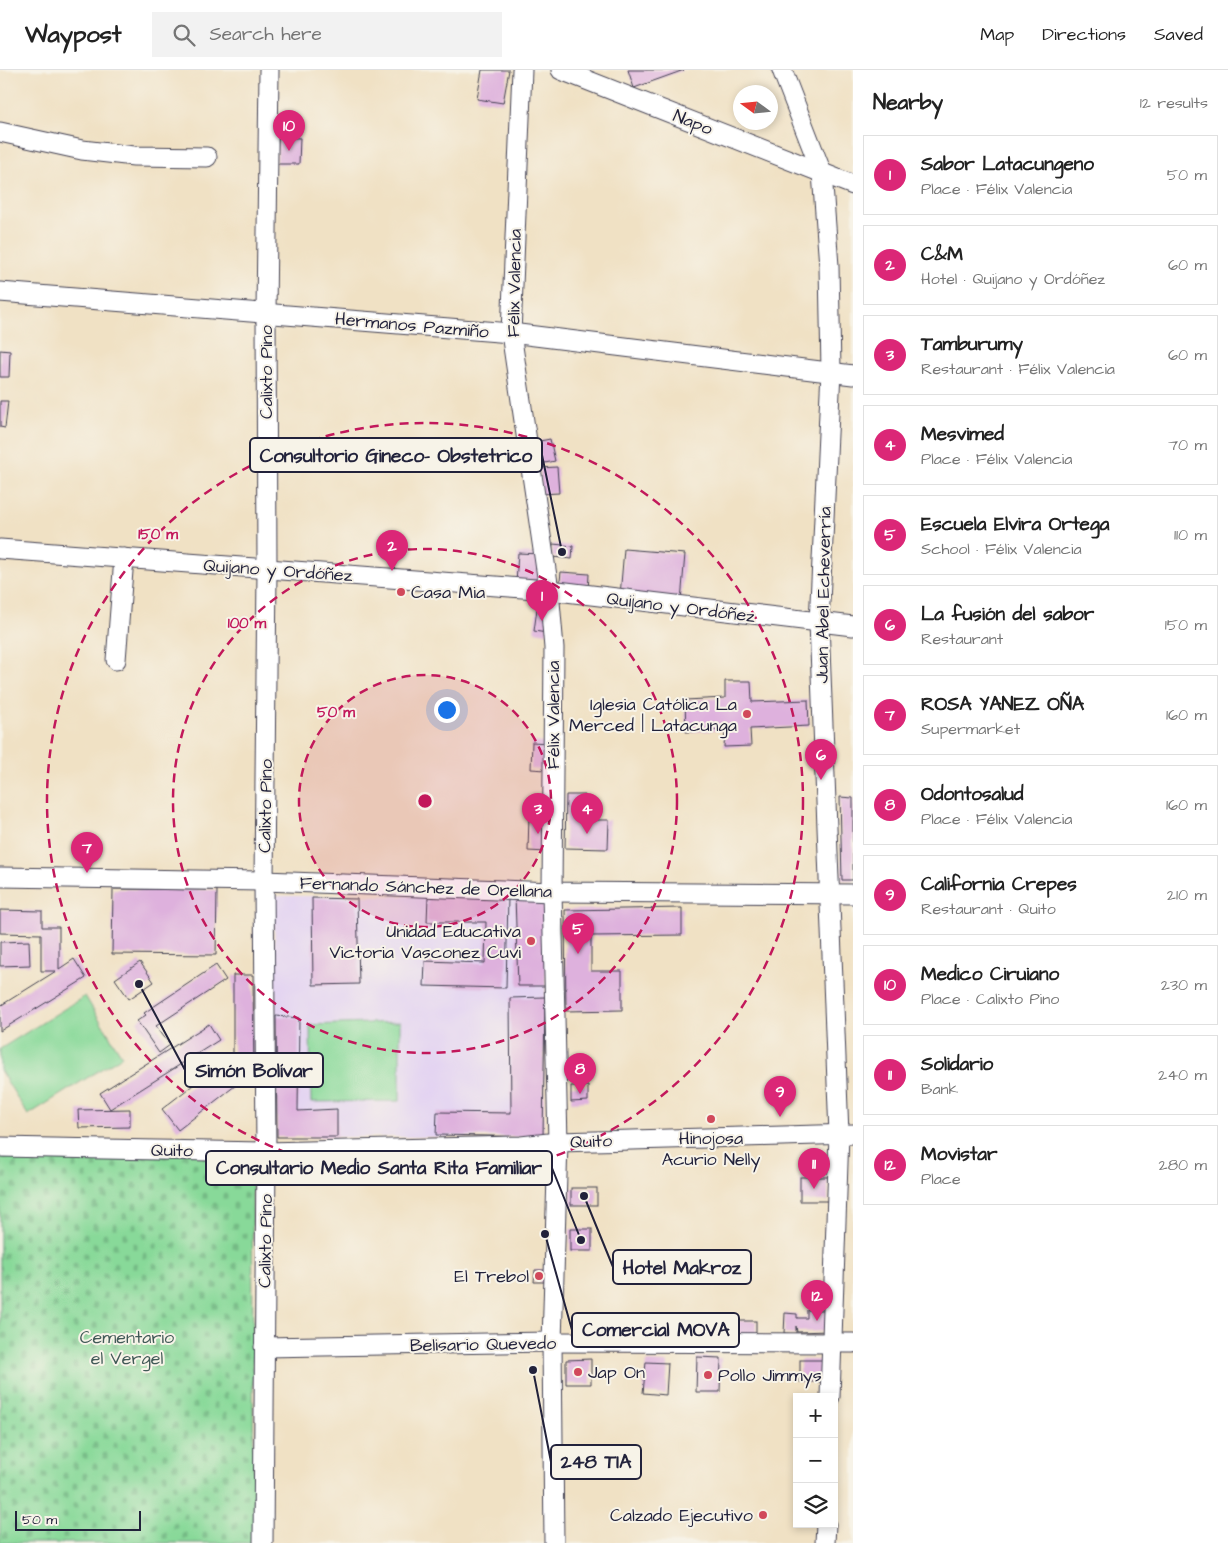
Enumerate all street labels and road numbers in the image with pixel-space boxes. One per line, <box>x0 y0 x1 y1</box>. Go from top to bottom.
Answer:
street label: Napo <box>669 103 716 142</box>
street label: Félix Valencia <box>501 228 528 338</box>
street label: Hermanos Pazmiño <box>334 306 490 345</box>
street label: Calixto Pino <box>254 325 279 419</box>
street label: Juan Abel Echeverría <box>809 506 838 684</box>
street label: Quijano y Ordóñez <box>202 553 353 589</box>
street label: Quijano y Ordóñez <box>605 586 757 630</box>
street label: Félix Valencia <box>541 661 566 769</box>
street label: Calixto Pino <box>252 759 279 853</box>
street label: Fernando Sánchez de Orellana <box>299 871 553 904</box>
street label: Quito <box>570 1128 612 1155</box>
street label: Quito <box>151 1138 193 1163</box>
street label: Calixto Pino <box>252 1194 279 1288</box>
street label: Belisario Quevedo <box>410 1331 556 1358</box>

